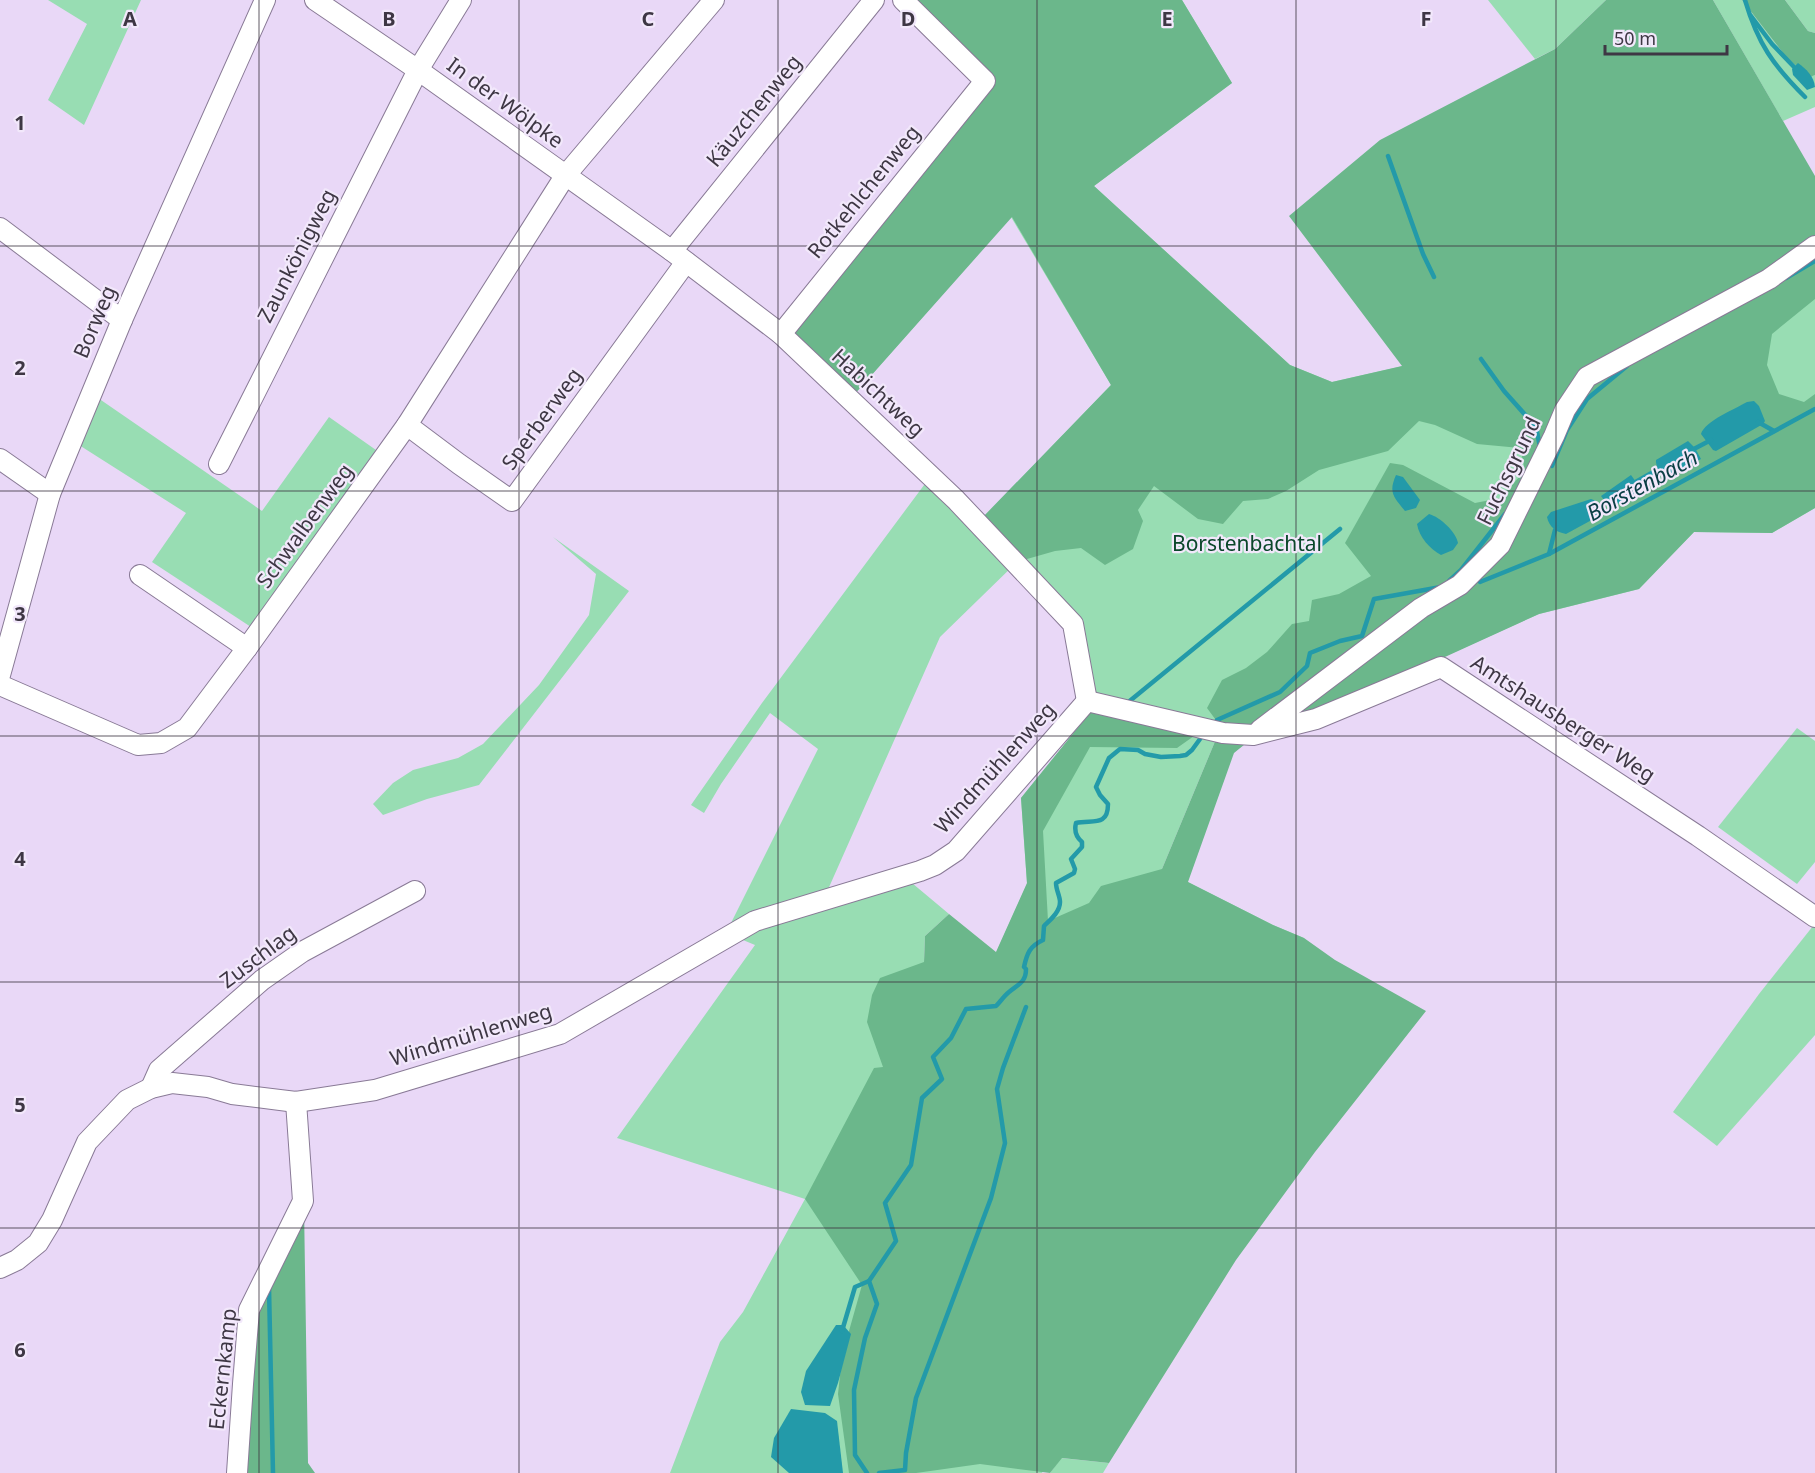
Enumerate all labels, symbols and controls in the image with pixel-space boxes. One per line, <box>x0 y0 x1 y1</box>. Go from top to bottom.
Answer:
text: A <box>123 5 137 32</box>
text: B <box>382 5 396 32</box>
text: C <box>642 5 655 32</box>
text: D <box>901 5 915 32</box>
text: E <box>1161 5 1173 32</box>
text: F <box>1421 5 1431 32</box>
scale bar <box>1605 18 1726 56</box>
text: 50 m <box>1614 26 1656 50</box>
street label: Käuzchenweg <box>699 48 807 172</box>
street label: In der Wölpke <box>442 50 569 154</box>
text: 1 <box>14 109 26 136</box>
street label: Rotkehlchenweg <box>801 119 926 264</box>
street label: Zaunkönigweg <box>250 184 342 327</box>
street label: Borweg <box>66 281 122 362</box>
street label: Habichtweg <box>826 342 931 443</box>
text: 2 <box>14 354 26 381</box>
street label: Sperberweg <box>495 362 588 475</box>
street label: Fuchsgrund <box>1470 412 1546 529</box>
water label: Borstenbach <box>1581 441 1702 527</box>
street label: Schwalbenweg <box>250 458 359 593</box>
park label: Borstenbachtal <box>1172 529 1322 557</box>
text: 3 <box>14 600 26 627</box>
street label: Amtshausberger Weg <box>1466 648 1661 788</box>
street label: Windmühlenweg <box>928 696 1061 839</box>
text: 4 <box>14 845 26 872</box>
street label: Zuschlag <box>214 918 301 994</box>
street label: Windmühlenweg <box>386 996 555 1072</box>
text: 5 <box>14 1091 26 1118</box>
street label: Eckernkamp <box>202 1307 242 1431</box>
text: 6 <box>14 1336 26 1363</box>

